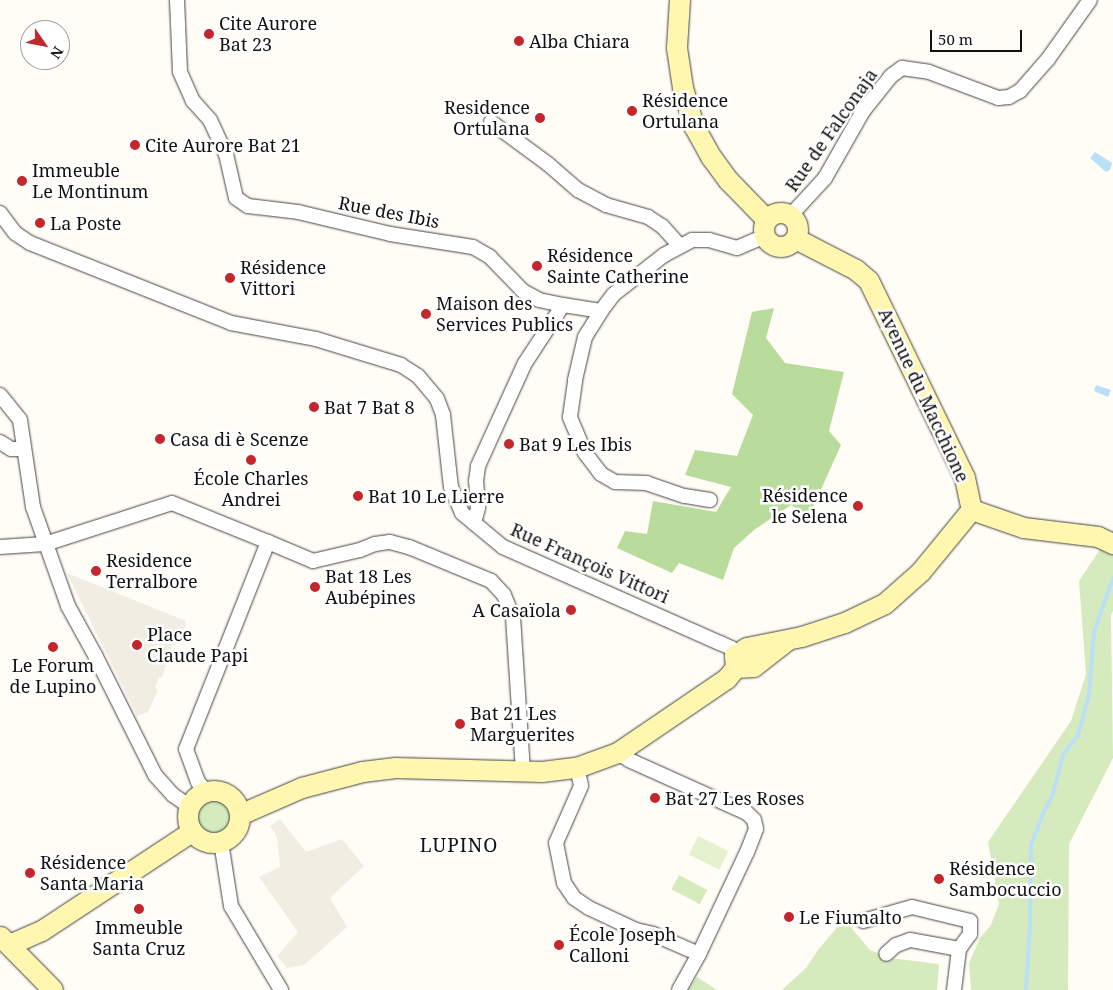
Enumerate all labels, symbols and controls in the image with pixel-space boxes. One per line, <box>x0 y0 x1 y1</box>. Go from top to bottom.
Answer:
place label: Cite Aurore Bat 23 <box>219 13 317 56</box>
north arrow <box>20 20 70 70</box>
scale bar <box>933 20 1026 52</box>
marker: Cite Aurore Bat 23 <box>203 28 215 40</box>
text: 50 m <box>938 29 973 49</box>
place label: Alba Chiara <box>529 30 630 52</box>
marker: Alba Chiara <box>513 35 525 47</box>
text: N <box>46 43 68 63</box>
street label: Rue de Falconaja <box>781 64 881 196</box>
place label: Résidence Ortulana <box>642 90 728 132</box>
place label: Residence Ortulana <box>444 97 530 140</box>
marker: Résidence Ortulana <box>626 105 638 117</box>
marker: Residence Ortulana <box>534 112 546 124</box>
place label: Cite Aurore Bat 21 <box>145 134 301 156</box>
marker: Cite Aurore Bat 21 <box>129 139 141 151</box>
place label: Immeuble Le Montinum <box>32 160 149 202</box>
marker: Immeuble Le Montinum <box>16 175 28 187</box>
street label: Rue des Ibis <box>337 192 441 232</box>
place label: La Poste <box>50 212 121 234</box>
marker: La Poste <box>34 217 46 229</box>
place label: Résidence Sainte Catherine <box>547 245 689 288</box>
place label: Résidence Vittori <box>240 257 326 300</box>
marker: Résidence Sainte Catherine <box>531 260 543 272</box>
marker: Résidence Vittori <box>224 272 236 284</box>
place label: Maison des Services Publics <box>436 293 573 336</box>
street label: Avenue du Macchione <box>874 304 974 486</box>
marker: Maison des Services Publics <box>420 308 432 320</box>
place label: Bat 7 Bat 8 <box>324 396 415 418</box>
marker: Bat 7 Bat 8 <box>308 401 320 413</box>
place label: Casa di è Scenze <box>170 428 309 450</box>
marker: Casa di è Scenze <box>154 433 166 445</box>
place label: Bat 9 Les Ibis <box>519 433 632 455</box>
marker: Bat 9 Les Ibis <box>503 438 515 450</box>
marker: École Charles Andrei <box>245 454 257 466</box>
place label: École Charles Andrei <box>194 468 308 510</box>
place label: Bat 10 Le Lierre <box>368 485 504 507</box>
place label: Résidence le Selena <box>762 485 848 528</box>
marker: Bat 10 Le Lierre <box>352 490 364 502</box>
marker: Résidence le Selena <box>852 500 864 512</box>
street label: Rue François Vittori <box>507 518 673 608</box>
place label: Residence Terralbore <box>106 550 198 592</box>
marker: Residence Terralbore <box>90 565 102 577</box>
place label: Bat 18 Les Aubépines <box>325 566 416 608</box>
marker: Bat 18 Les Aubépines <box>309 581 321 593</box>
place label: A Casaïola <box>472 599 561 621</box>
marker: A Casaïola <box>565 604 577 616</box>
place label: Place Claude Papi <box>147 624 248 666</box>
marker: Place Claude Papi <box>131 639 143 651</box>
marker: Le Forum de Lupino <box>47 641 59 653</box>
place label: Le Forum de Lupino <box>10 655 96 698</box>
place label: Bat 21 Les Marguerites <box>470 703 575 746</box>
marker: Bat 21 Les Marguerites <box>454 718 466 730</box>
place label: Bat 27 Les Roses <box>665 787 804 809</box>
marker: Bat 27 Les Roses <box>649 792 661 804</box>
district label: LUPINO <box>419 835 499 857</box>
place label: Résidence Santa Maria <box>40 852 144 894</box>
place label: Résidence Sambocuccio <box>949 858 1062 901</box>
marker: Résidence Santa Maria <box>24 867 36 879</box>
marker: Résidence Sambocuccio <box>933 873 945 885</box>
marker: Immeuble Santa Cruz <box>133 903 145 915</box>
place label: Le Fiumalto <box>799 906 902 928</box>
marker: Le Fiumalto <box>783 911 795 923</box>
place label: Immeuble Santa Cruz <box>93 917 185 960</box>
place label: École Joseph Calloni <box>569 924 676 966</box>
marker: École Joseph Calloni <box>553 939 565 951</box>

